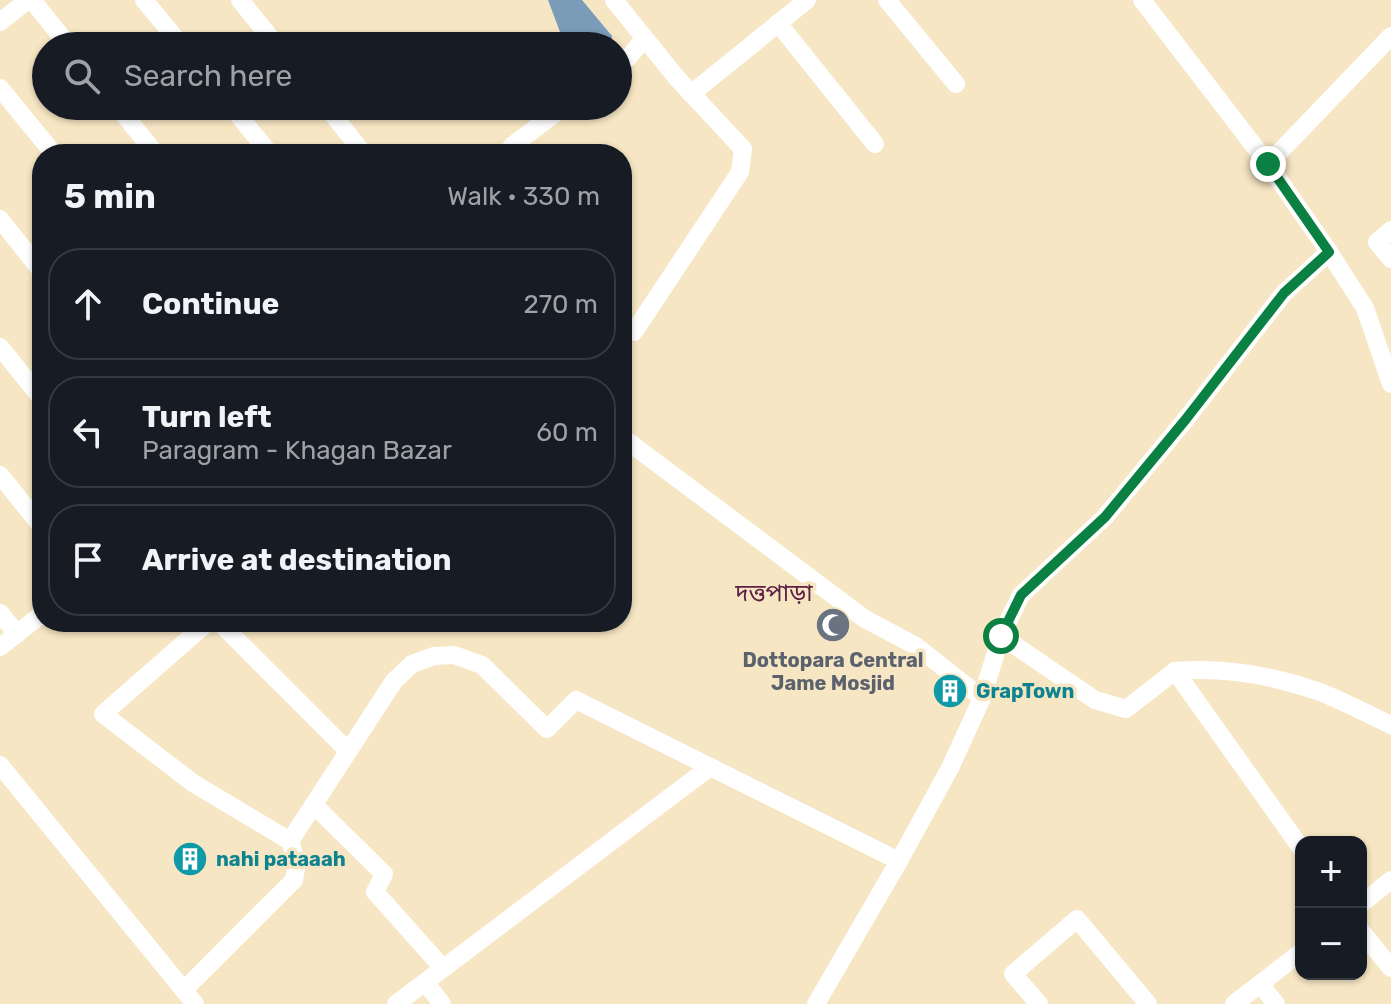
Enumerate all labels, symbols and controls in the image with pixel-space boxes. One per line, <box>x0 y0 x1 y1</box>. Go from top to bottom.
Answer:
search box <box>32 32 632 120</box>
icon: search <box>60 54 104 98</box>
text: Search here <box>124 58 292 94</box>
route end <box>1250 146 1286 182</box>
text: 5 min <box>64 176 156 217</box>
text: Walk · 330 m <box>447 181 600 212</box>
icon: ahead <box>66 282 110 326</box>
text: Continue <box>142 286 279 322</box>
text: 270 m <box>523 289 598 320</box>
text: Turn left <box>142 399 272 435</box>
icon: left <box>66 410 110 454</box>
text: 60 m <box>536 417 598 448</box>
text: Paragram - Khagan Bazar <box>142 435 452 466</box>
icon: arrive <box>66 538 110 582</box>
text: Arrive at destination <box>142 542 452 578</box>
district label: দত্তপাড়া <box>734 579 813 607</box>
mosque icon: Dottopara Central Jame Mosjid <box>814 606 852 644</box>
route start <box>983 618 1019 654</box>
place label: Dottopara Central Jame Mosjid <box>742 648 924 695</box>
building icon: GrapTown <box>931 672 969 710</box>
place label: GrapTown <box>976 679 1074 703</box>
map controls <box>1295 836 1367 980</box>
button: + <box>1295 836 1367 908</box>
building icon: nahi pataaah <box>171 840 209 878</box>
place label: nahi pataaah <box>216 847 346 871</box>
button: − <box>1295 908 1367 980</box>

